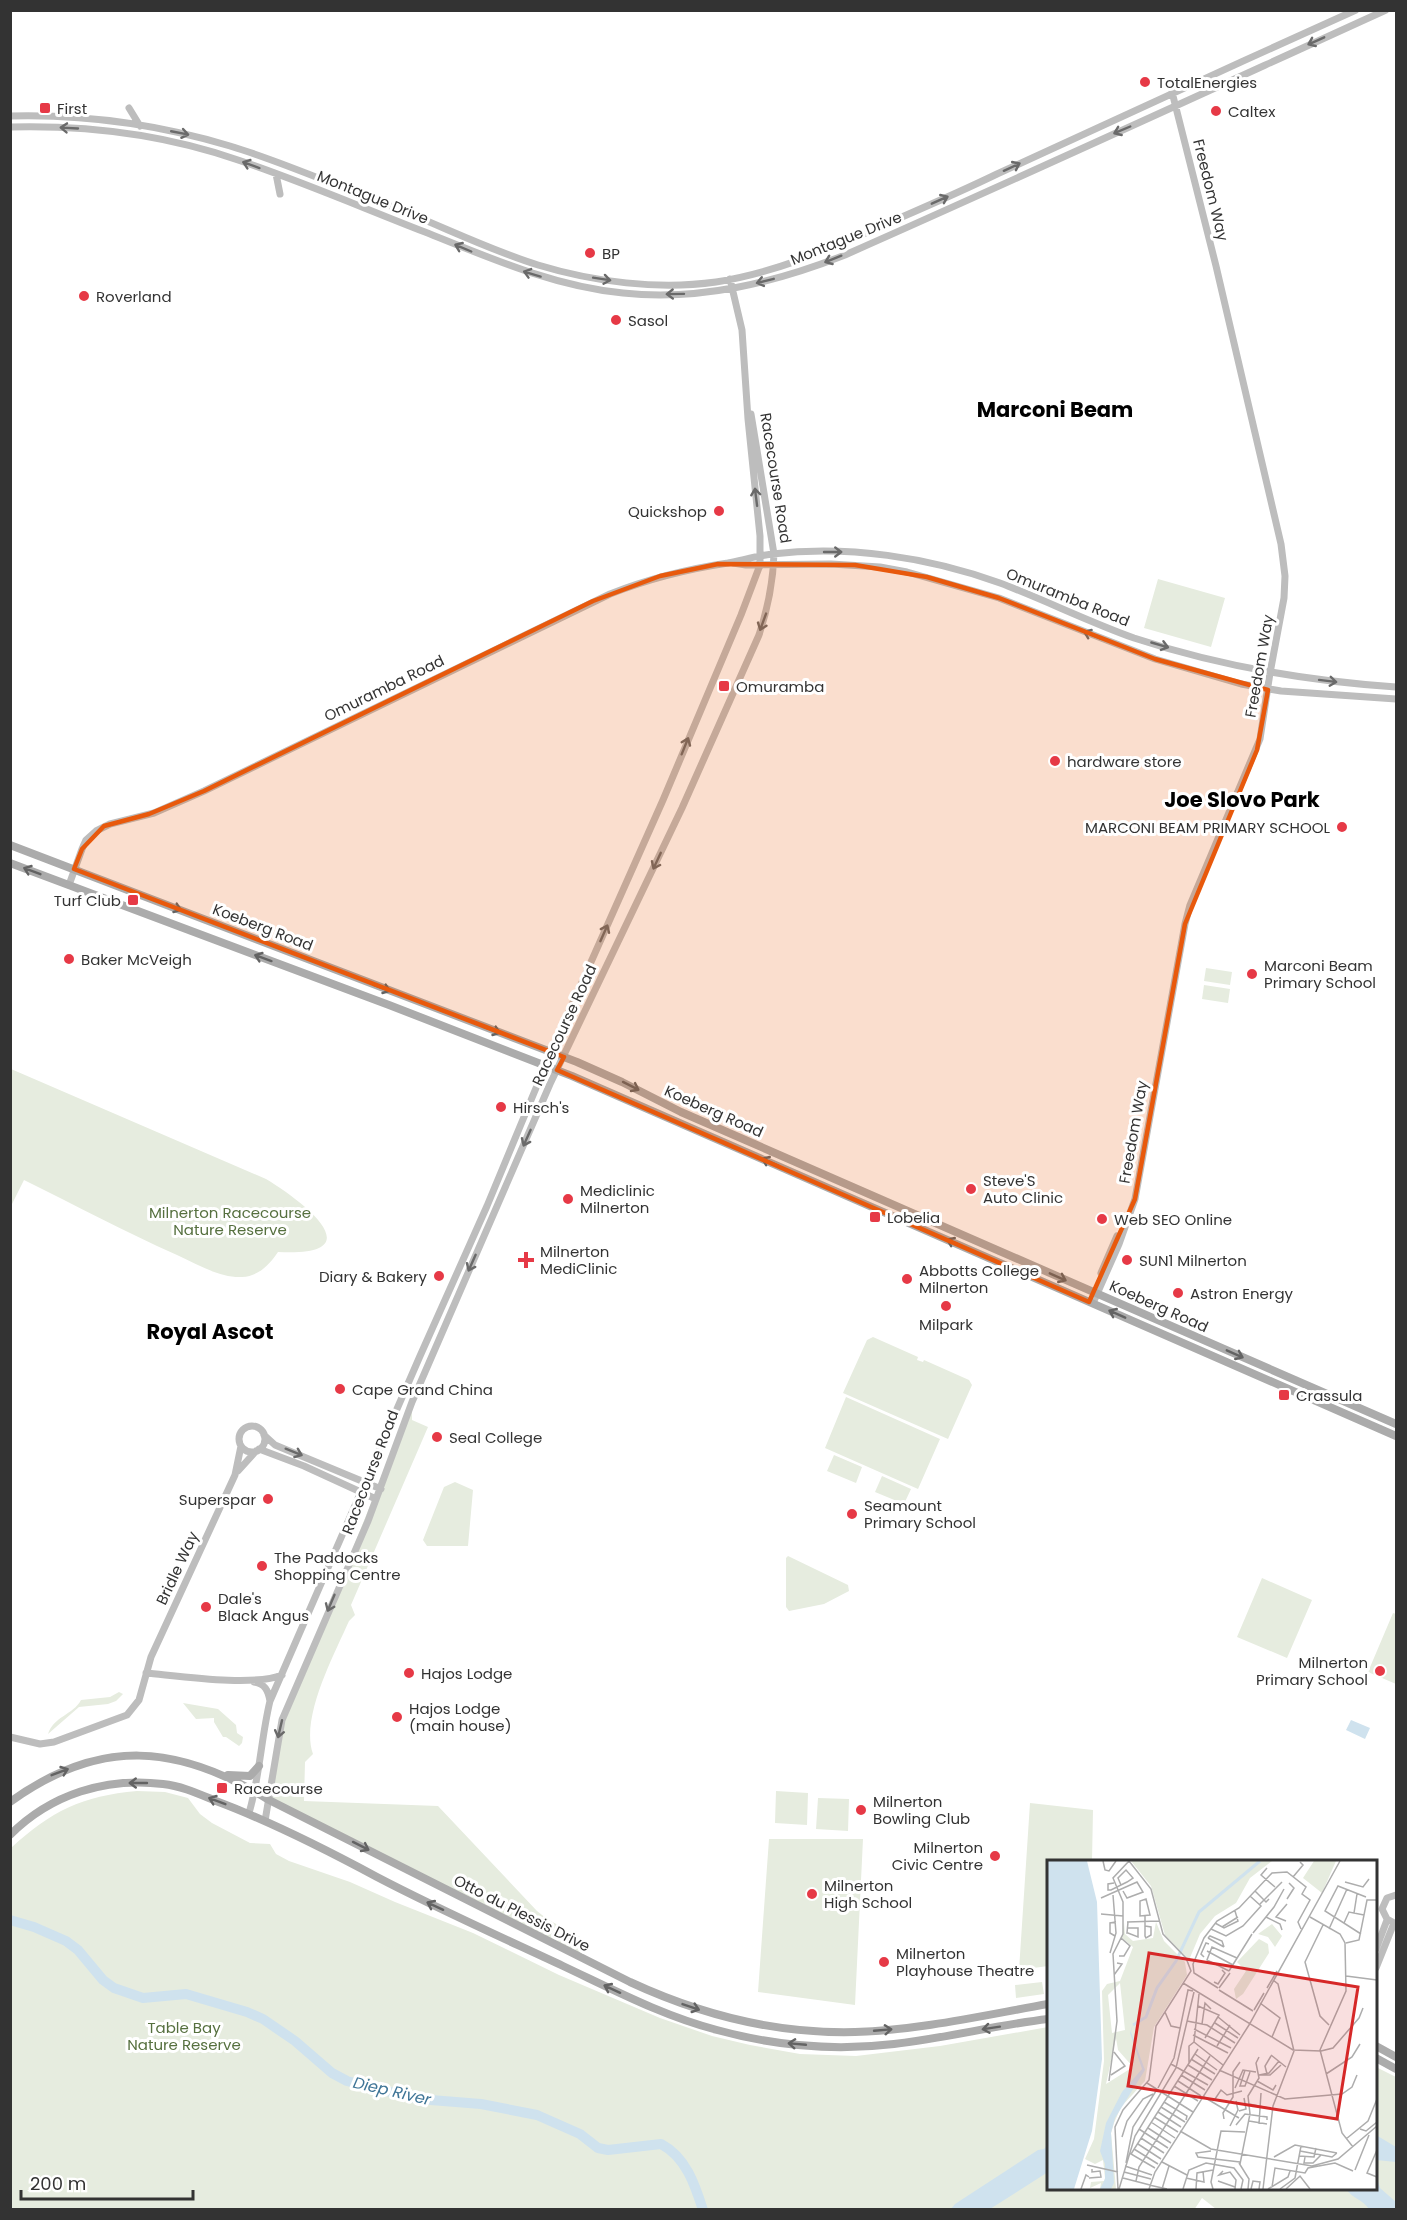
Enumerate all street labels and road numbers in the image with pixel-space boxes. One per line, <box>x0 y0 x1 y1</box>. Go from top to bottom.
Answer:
street label: Freedom Way <box>1188 137 1234 244</box>
street label: Montague Drive <box>314 165 432 229</box>
street label: Montague Drive <box>787 206 905 270</box>
street label: Racecourse Road <box>755 411 797 545</box>
street label: Omuramba Road <box>1003 563 1133 631</box>
street label: Freedom Way <box>1240 612 1278 719</box>
street label: Omuramba Road <box>320 650 448 726</box>
street label: Koeberg Road <box>210 898 316 956</box>
street label: Racecourse Road <box>527 961 601 1089</box>
street label: Freedom Way <box>1114 1078 1152 1185</box>
street label: Koeberg Road <box>661 1080 767 1142</box>
street label: Koeberg Road <box>1106 1275 1212 1337</box>
street label: Racecourse Road <box>337 1407 403 1537</box>
street label: Bridle Way <box>151 1527 203 1608</box>
street label: Otto du Plessis Drive <box>450 1869 594 1957</box>

